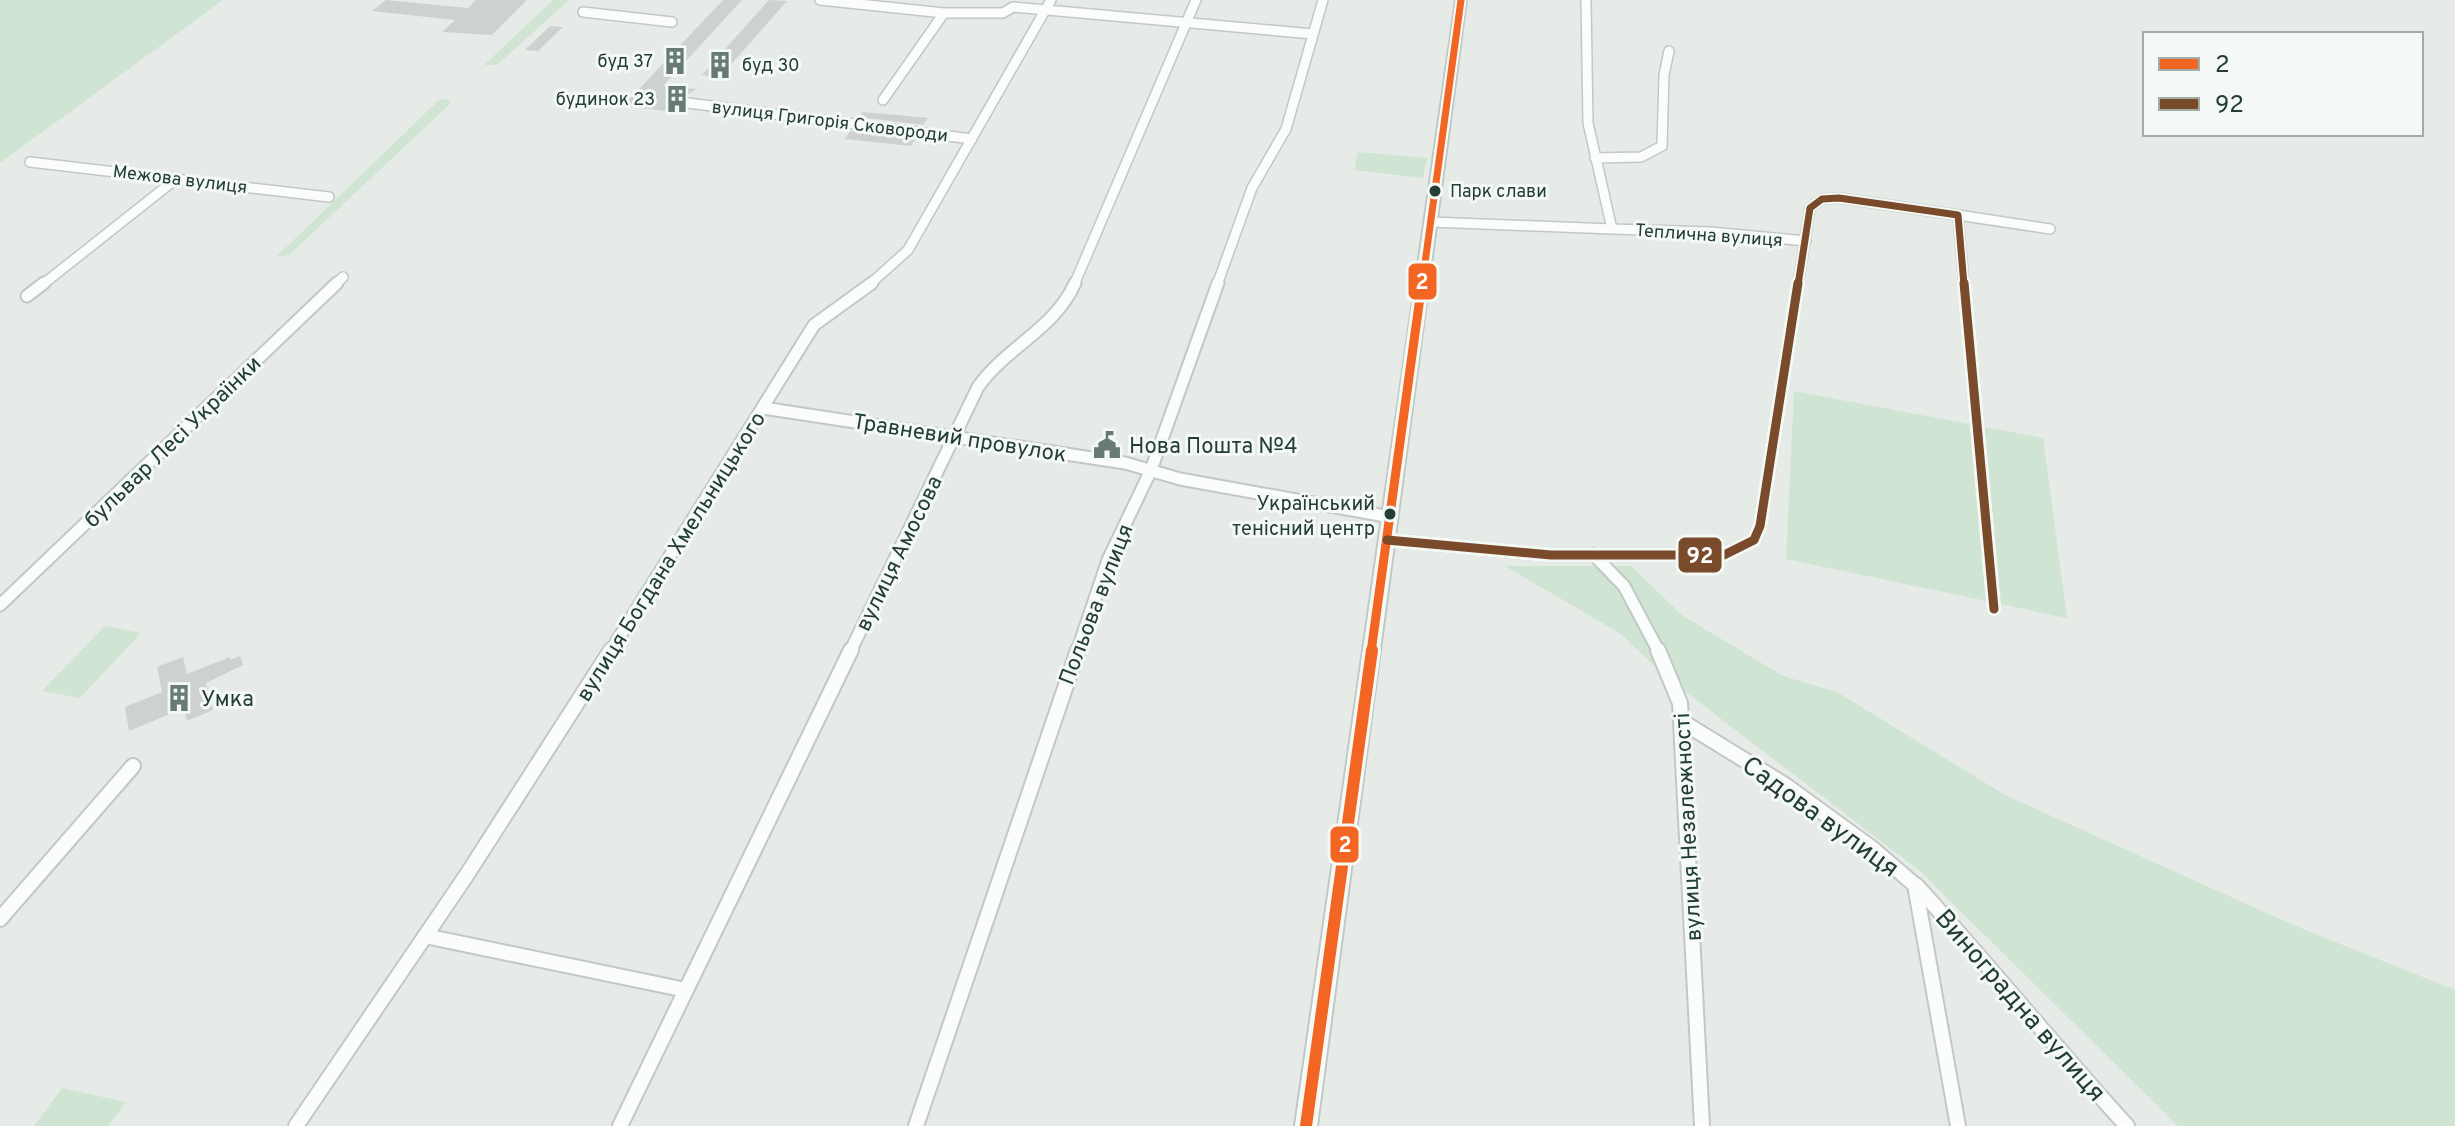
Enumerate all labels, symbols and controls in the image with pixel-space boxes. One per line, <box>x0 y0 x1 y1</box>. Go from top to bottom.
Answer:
legend <box>2143 32 2423 136</box>
building icon: буд 37 <box>660 46 690 76</box>
building icon: буд 30 <box>705 50 735 80</box>
place label: буд 37 <box>598 51 653 74</box>
text: 2 <box>2215 51 2230 81</box>
place label: буд 30 <box>742 55 800 78</box>
building icon: будинок 23 <box>662 84 692 114</box>
place label: будинок 23 <box>556 89 655 112</box>
text: 92 <box>2215 91 2244 121</box>
street label: вулиця Григорія Сковороди <box>711 97 949 148</box>
street label: Межова вулиця <box>111 161 248 200</box>
place label: Парк слави <box>1450 181 1547 204</box>
marker: Парк слави <box>1427 183 1443 199</box>
street label: Теплична вулиця <box>1634 220 1783 253</box>
line badge: 2 <box>1407 262 1438 301</box>
text: 2 <box>1415 270 1429 297</box>
street label: бульвар Лесі Українки <box>79 351 268 534</box>
street label: вулиця Богдана Хмельницького <box>572 408 773 707</box>
street label: Травневий провулок <box>851 409 1068 470</box>
public building icon: Нова Пошта №4 <box>1092 430 1122 460</box>
place label: Нова Пошта №4 <box>1129 434 1298 461</box>
street label: вулиця Амосова <box>851 472 950 636</box>
place label: Український тенісний центр <box>1232 492 1375 543</box>
marker: Український тенісний центр <box>1382 506 1398 522</box>
street label: Польова вулиця <box>1054 521 1140 689</box>
line badge: 92 <box>1677 536 1723 574</box>
text: 92 <box>1687 544 1713 571</box>
building icon: Умка <box>164 683 194 713</box>
place label: Умка <box>201 687 254 714</box>
street label: вулиця Незалежності <box>1670 712 1709 942</box>
street label: Садова вулиця <box>1734 750 1905 886</box>
line badge: 2 <box>1329 825 1360 864</box>
text: 2 <box>1338 833 1352 860</box>
street label: Виноградна вулиця <box>1926 903 2112 1110</box>

